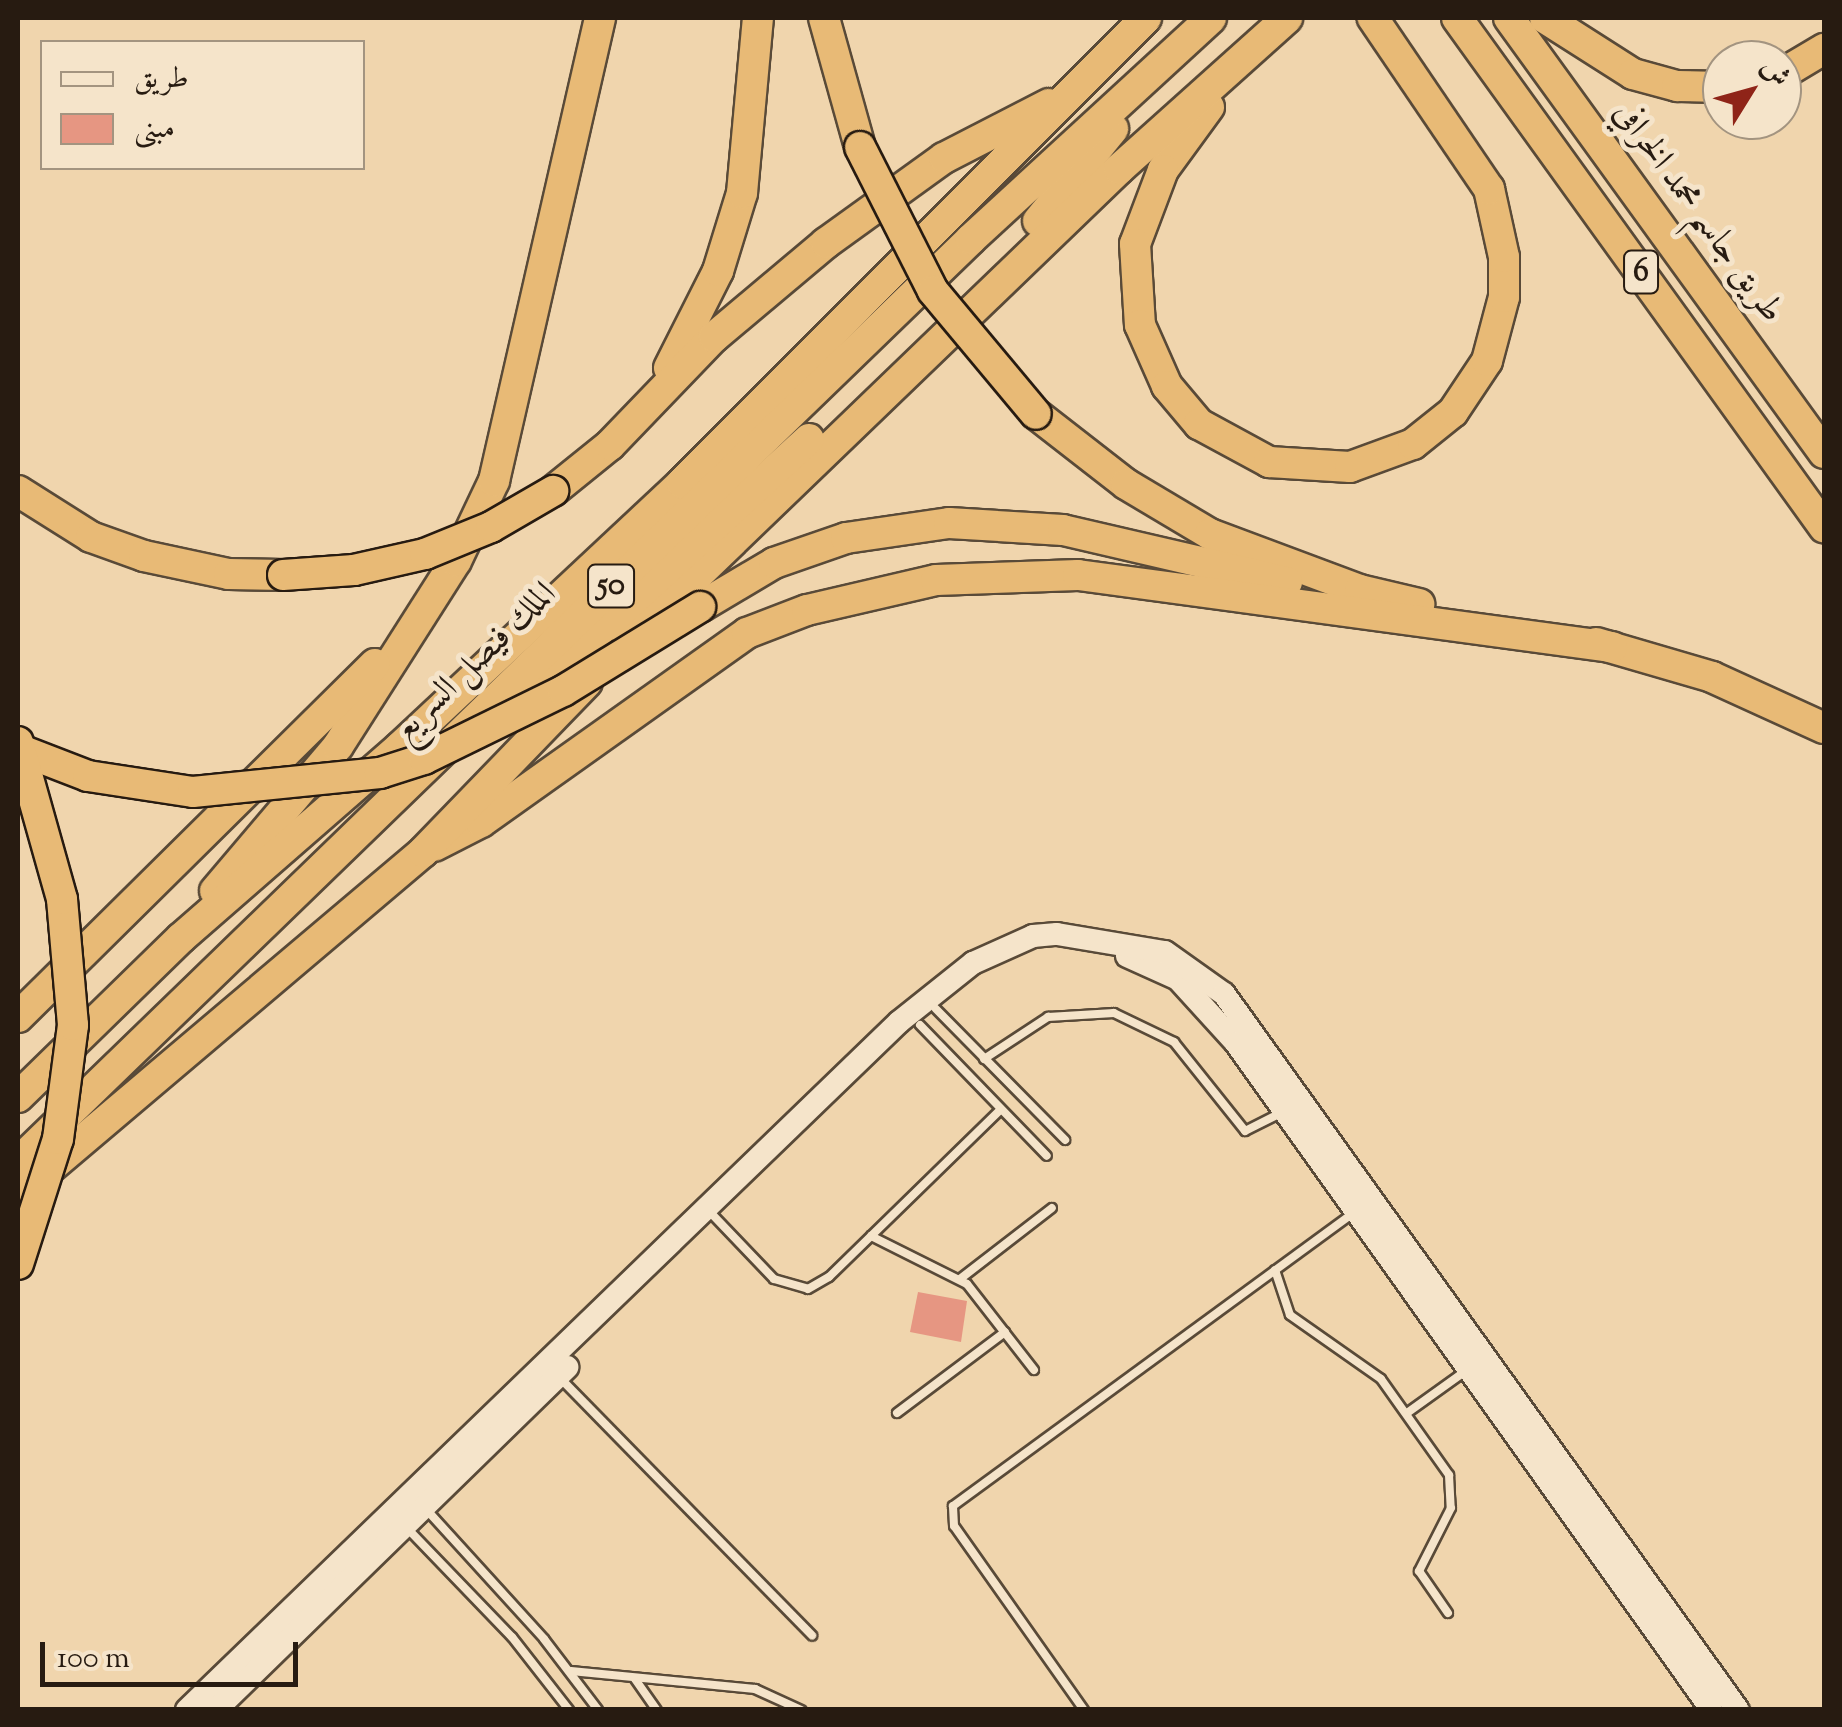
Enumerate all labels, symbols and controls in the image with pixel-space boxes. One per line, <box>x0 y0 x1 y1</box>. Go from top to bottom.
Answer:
legend <box>40 40 365 170</box>
north arrow <box>1702 40 1802 140</box>
text: ش <box>1750 50 1799 96</box>
text: طريق <box>134 58 189 101</box>
street label: طريق جاسم محمد الخرافي <box>1603 94 1791 332</box>
text: مبنى <box>134 108 175 151</box>
road number: 6 <box>1621 245 1661 299</box>
road number: 50 <box>586 559 636 613</box>
street label: الملك فيصل السريع <box>385 574 567 752</box>
scale bar <box>45 1622 302 1684</box>
text: 100 m <box>57 1638 130 1681</box>

